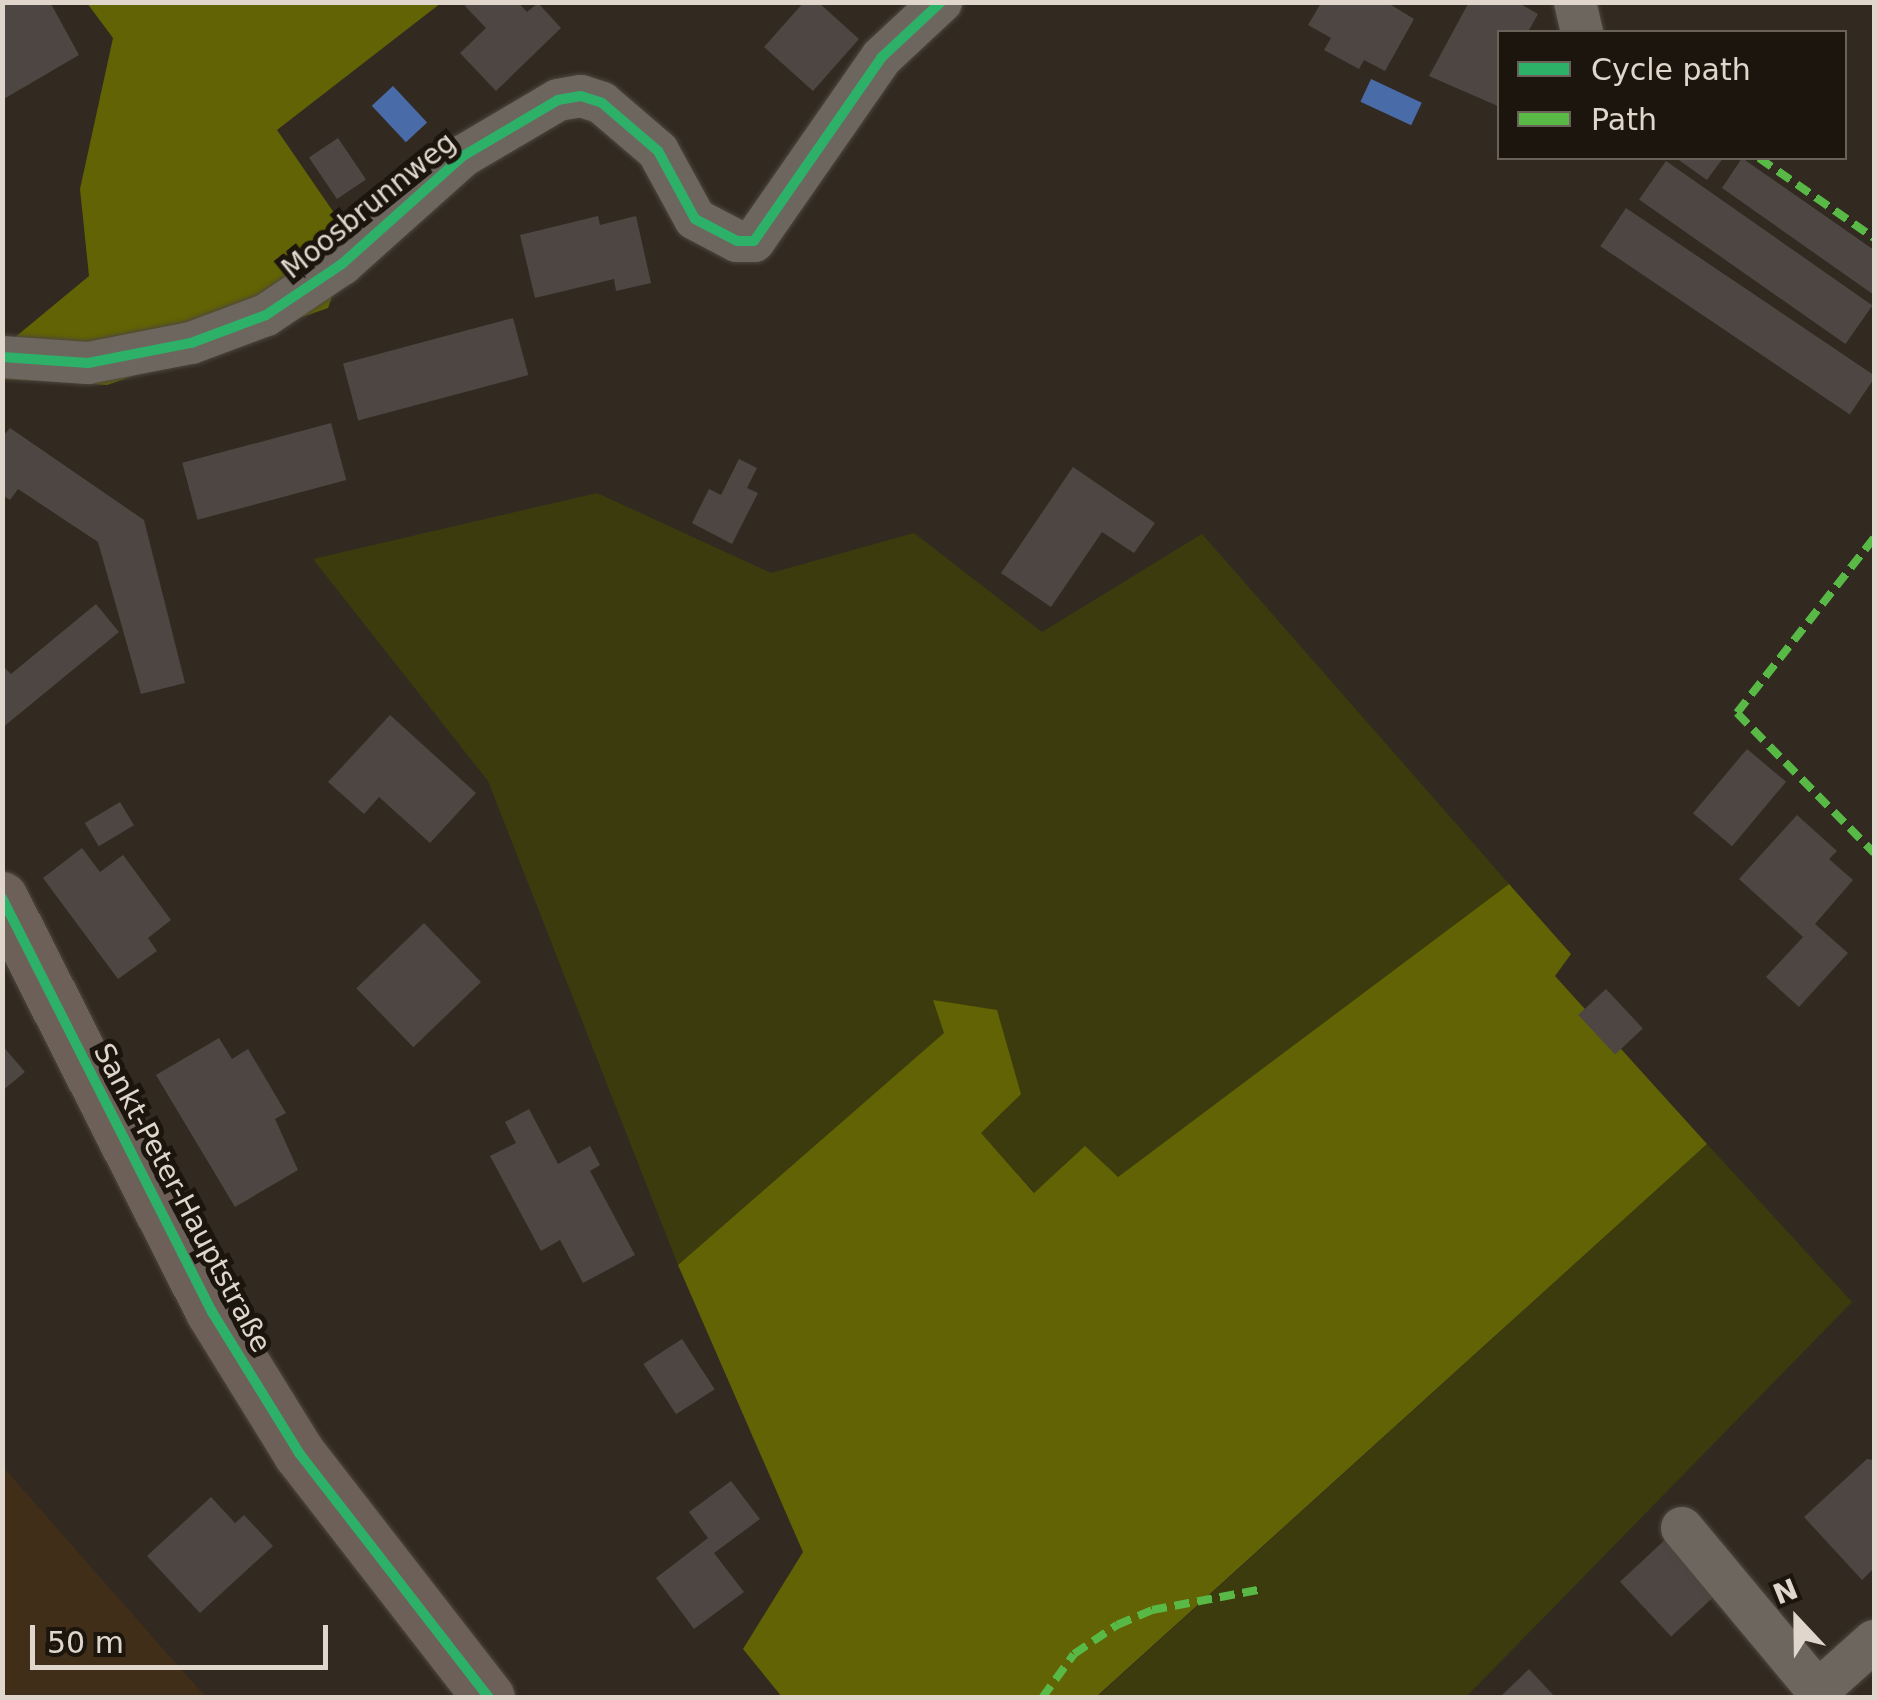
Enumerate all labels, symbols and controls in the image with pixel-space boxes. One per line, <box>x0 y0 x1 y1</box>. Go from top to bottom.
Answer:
legend <box>1497 30 1847 160</box>
text: Cycle path <box>1591 52 1751 87</box>
text: Path <box>1591 102 1657 137</box>
street label: Moosbrunnweg <box>275 126 463 286</box>
street label: Sankt-Peter-Hauptstraße <box>86 1038 278 1358</box>
north arrow <box>1747 1570 1847 1670</box>
text: N <box>1769 1572 1803 1611</box>
scale bar <box>35 1605 332 1667</box>
text: 50 m <box>47 1625 124 1660</box>

